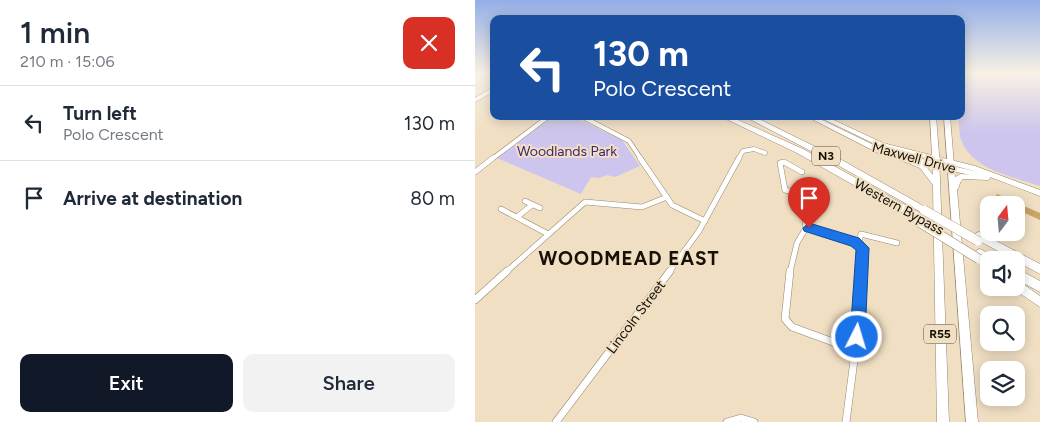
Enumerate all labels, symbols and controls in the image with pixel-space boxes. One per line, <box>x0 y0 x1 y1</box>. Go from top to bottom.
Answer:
text: 1 min <box>20 14 90 51</box>
button: close <box>403 17 455 69</box>
text: 130 m <box>593 33 689 75</box>
icon: left <box>510 35 575 100</box>
text: 210 m · 15:06 <box>20 52 115 71</box>
text: Polo Crescent <box>593 75 731 102</box>
text: Turn left <box>63 102 137 125</box>
icon: left <box>20 109 48 137</box>
text: 130 m <box>404 112 455 135</box>
text: Polo Crescent <box>63 125 164 144</box>
street label: Maxwell Drive <box>870 139 958 177</box>
park label: Woodlands Park <box>517 143 617 160</box>
road number: N3 <box>812 146 840 166</box>
street label: Western Bypass <box>851 175 947 239</box>
pin <box>788 177 830 228</box>
icon: arrive <box>20 184 48 212</box>
icon: arrive <box>795 184 823 212</box>
text: Arrive at destination <box>63 187 242 210</box>
text: 80 m <box>410 187 455 210</box>
north arrow <box>980 196 1025 241</box>
map controls <box>980 196 1025 406</box>
district label: WOODMEAD EAST <box>538 247 720 270</box>
button: sound <box>980 251 1025 296</box>
street label: Lincoln Street <box>603 277 669 357</box>
button: search <box>980 306 1025 351</box>
position arrow <box>830 310 882 362</box>
road number: R55 <box>924 324 956 344</box>
button: Exit <box>20 354 233 412</box>
button: Share <box>243 354 455 412</box>
button: layers <box>980 361 1025 406</box>

